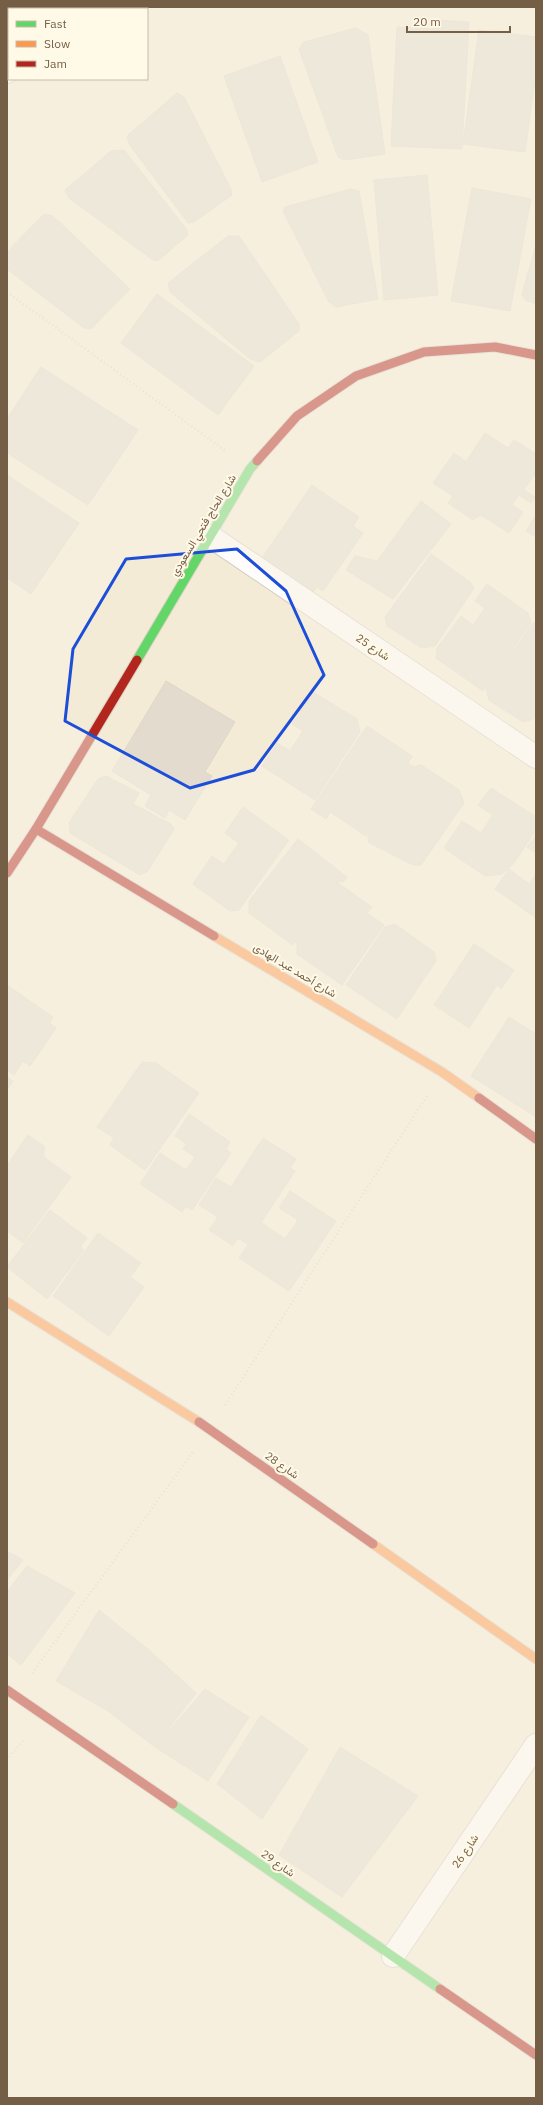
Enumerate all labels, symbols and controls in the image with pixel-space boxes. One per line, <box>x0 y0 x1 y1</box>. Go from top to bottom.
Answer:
legend <box>8 8 148 80</box>
scale bar <box>407 8 510 34</box>
text: 20 m <box>413 14 441 29</box>
text: Fast <box>44 16 67 31</box>
text: Slow <box>44 36 70 51</box>
text: Jam <box>44 56 67 71</box>
street label: شارع الحاج فتحي السعودي <box>167 471 242 580</box>
street label: شارع 25 <box>353 631 393 664</box>
street label: شارع أحمد عبد الهادى <box>250 940 339 1001</box>
street label: شارع 28 <box>262 1448 302 1483</box>
street label: شارع 26 <box>449 1831 482 1871</box>
street label: شارع 29 <box>258 1846 298 1881</box>

